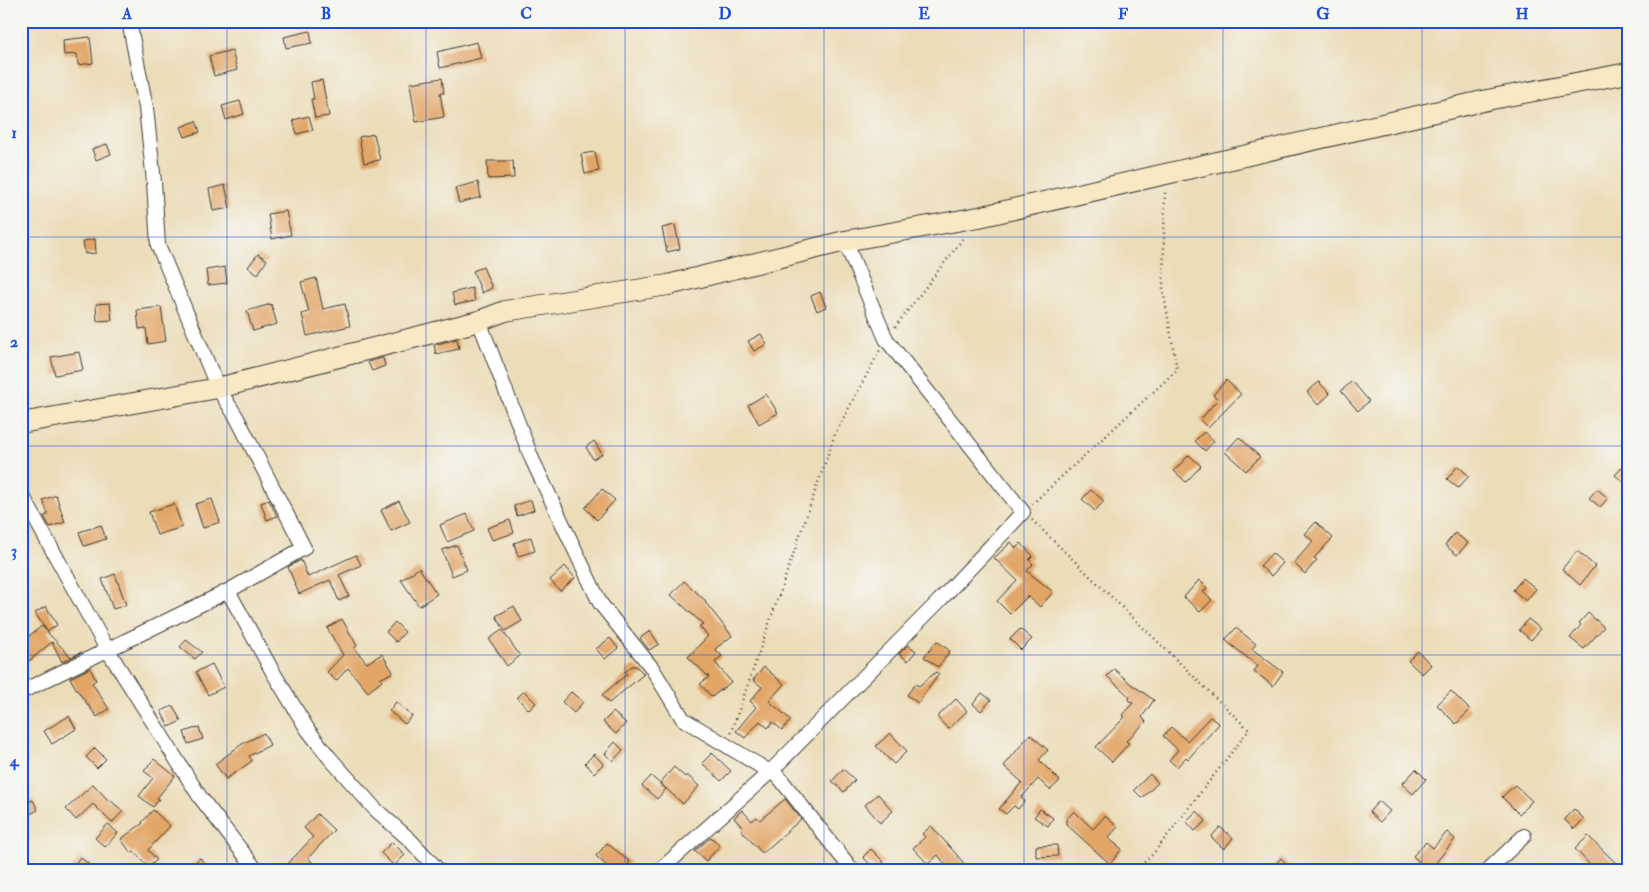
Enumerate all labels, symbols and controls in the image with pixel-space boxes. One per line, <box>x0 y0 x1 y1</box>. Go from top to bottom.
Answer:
text: A <box>121 4 133 24</box>
text: B <box>321 4 331 24</box>
text: C <box>520 4 532 24</box>
text: D <box>718 4 732 24</box>
text: E <box>918 4 930 24</box>
text: F <box>1118 4 1128 24</box>
text: G <box>1316 4 1330 24</box>
text: H <box>1515 4 1529 24</box>
text: 1 <box>11 123 17 143</box>
text: 2 <box>10 332 18 352</box>
text: 3 <box>11 541 17 561</box>
text: 4 <box>9 751 20 771</box>

